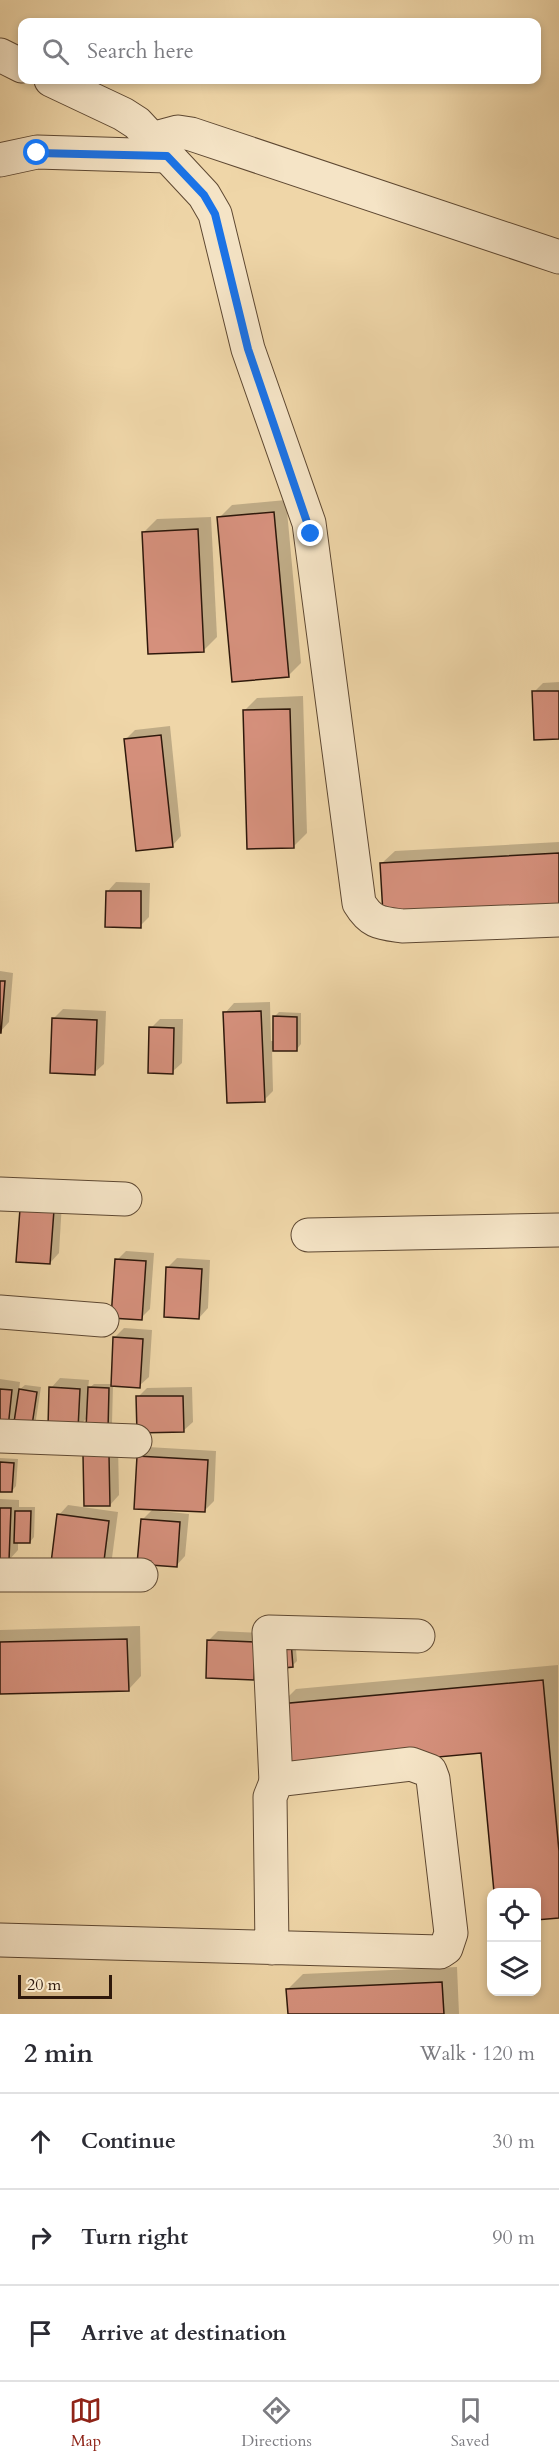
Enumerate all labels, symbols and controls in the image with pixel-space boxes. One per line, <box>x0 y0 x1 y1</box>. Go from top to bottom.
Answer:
search box <box>18 18 541 84</box>
icon: search <box>39 35 72 68</box>
text: Search here <box>87 36 194 66</box>
route start <box>23 139 49 165</box>
route end <box>297 520 323 546</box>
map controls <box>487 1888 541 1996</box>
button: locate <box>487 1888 541 1942</box>
button: layers <box>487 1942 541 1996</box>
scale bar <box>18 1972 112 2000</box>
text: 20 m <box>27 1974 61 1996</box>
text: 2 min <box>24 2036 93 2071</box>
text: Walk · 120 m <box>420 2040 535 2067</box>
icon: ahead <box>24 2125 57 2158</box>
text: Continue <box>81 2126 176 2156</box>
text: 30 m <box>492 2128 535 2155</box>
icon: right <box>24 2221 57 2254</box>
text: Turn right <box>81 2222 188 2252</box>
text: 90 m <box>492 2224 535 2251</box>
icon: arrive <box>24 2317 57 2350</box>
text: Arrive at destination <box>81 2318 286 2348</box>
tab: Map <box>69 2394 102 2452</box>
tab: Directions <box>241 2394 312 2452</box>
tab: Saved <box>451 2394 490 2452</box>

